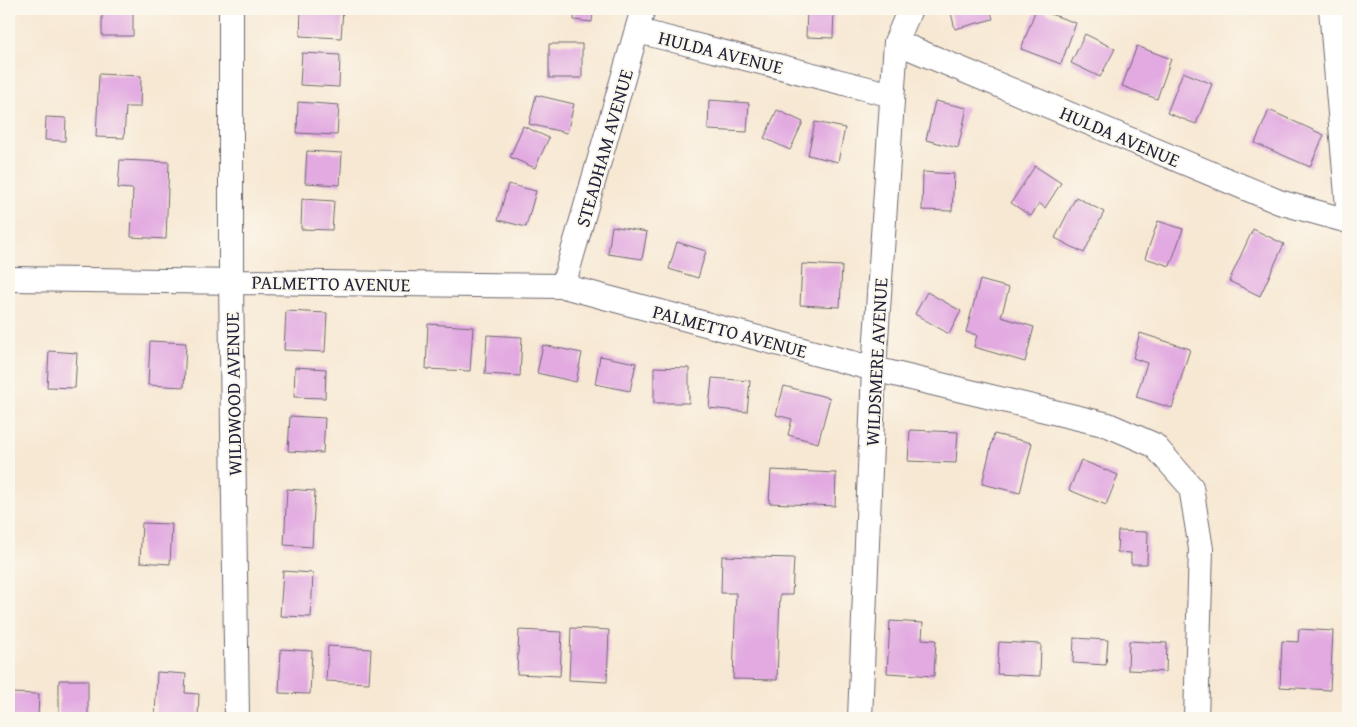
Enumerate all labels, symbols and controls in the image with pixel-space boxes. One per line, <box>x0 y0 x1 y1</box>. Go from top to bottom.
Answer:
street label: HULDA AVENUE <box>656 23 787 81</box>
street label: STEADHAM AVENUE <box>568 65 640 230</box>
street label: HULDA AVENUE <box>1056 98 1185 174</box>
street label: PALMETTO AVENUE <box>251 268 411 298</box>
street label: WILDSMERE AVENUE <box>858 277 894 447</box>
street label: PALMETTO AVENUE <box>650 297 811 365</box>
street label: WILDWOOD AVENUE <box>218 311 248 476</box>

